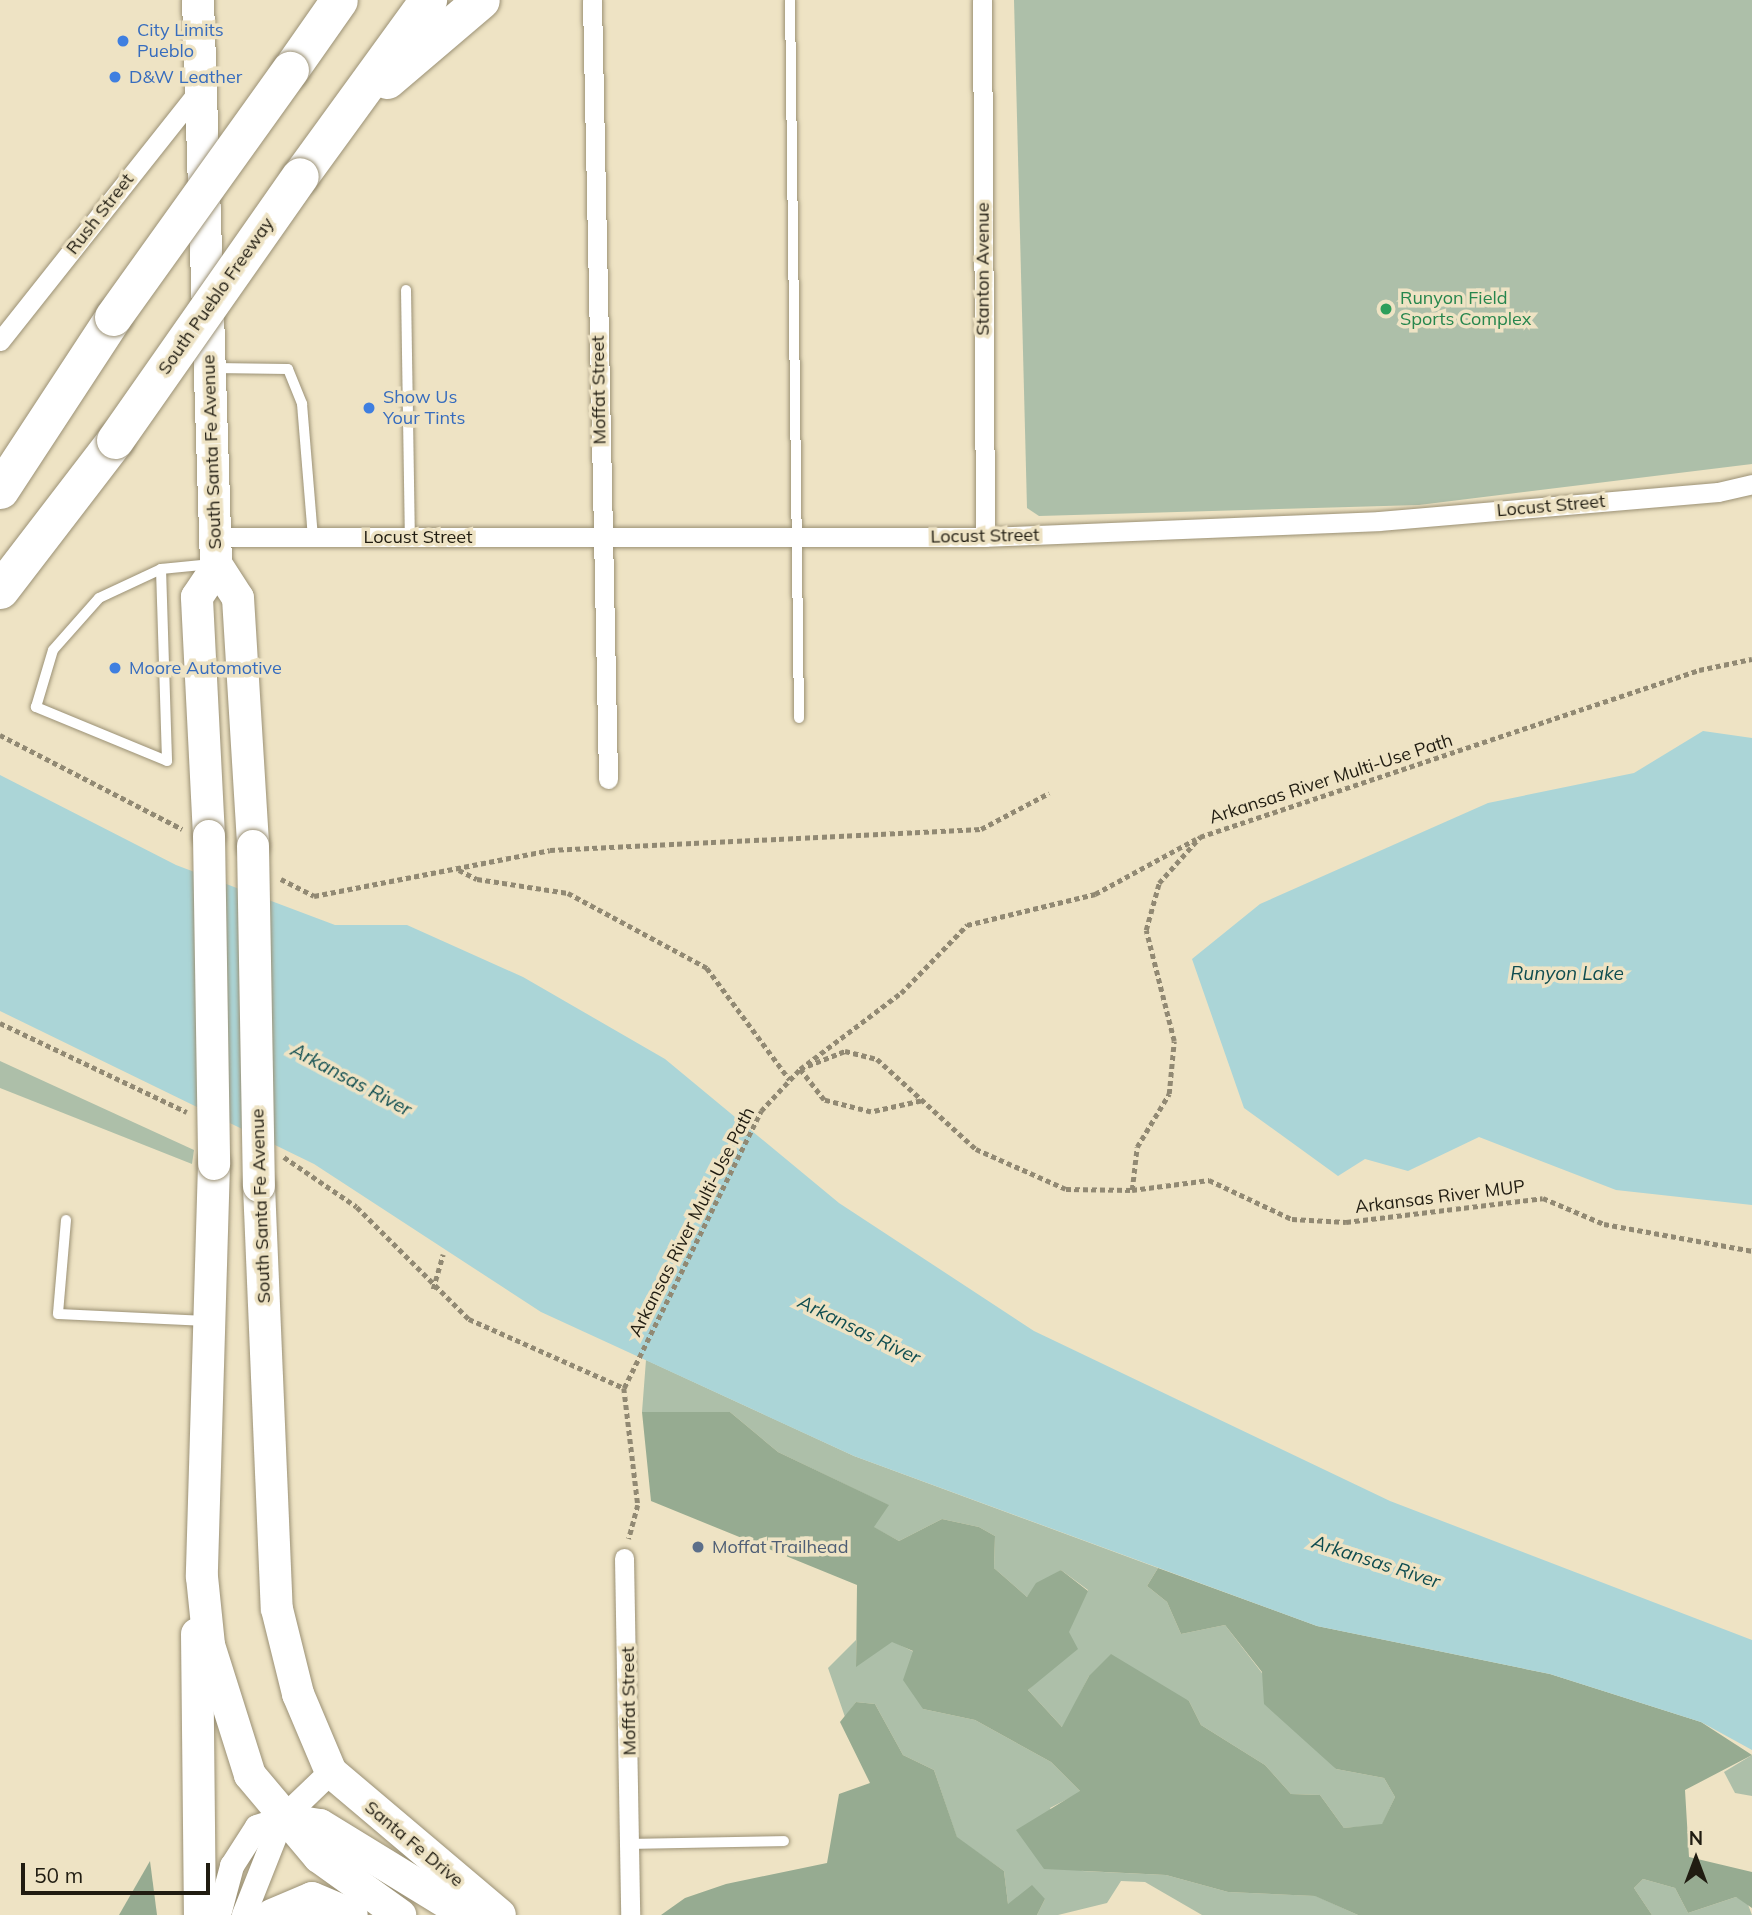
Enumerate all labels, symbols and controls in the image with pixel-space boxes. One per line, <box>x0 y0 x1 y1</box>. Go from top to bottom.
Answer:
place label: City Limits Pueblo <box>137 20 224 62</box>
marker: City Limits Pueblo <box>115 33 131 49</box>
place label: D&W Leather <box>129 66 242 88</box>
marker: D&W Leather <box>107 69 123 85</box>
street label: Rush Street <box>62 169 138 259</box>
street label: Stanton Avenue <box>972 202 994 336</box>
street label: South Pueblo Freeway <box>154 213 278 379</box>
place label: Runyon Field Sports Complex <box>1400 288 1531 330</box>
marker: Runyon Field Sports Complex <box>1378 301 1394 317</box>
street label: Moffat Street <box>587 335 611 445</box>
street label: South Santa Fe Avenue <box>198 354 226 550</box>
place label: Show Us Your Tints <box>383 387 465 430</box>
marker: Show Us Your Tints <box>361 400 377 416</box>
street label: Locust Street <box>1496 490 1606 522</box>
street label: Locust Street <box>930 524 1040 548</box>
street label: Locust Street <box>364 526 472 548</box>
place label: Moore Automotive <box>129 657 282 679</box>
marker: Moore Automotive <box>107 660 123 676</box>
street label: Arkansas River Multi-Use Path <box>1207 729 1455 829</box>
water label: Runyon Lake <box>1510 963 1624 985</box>
water label: Arkansas River <box>287 1039 415 1121</box>
street label: Arkansas River Multi-Use Path <box>625 1104 759 1340</box>
street label: South Santa Fe Avenue <box>247 1108 275 1304</box>
street label: Arkansas River MUP <box>1354 1176 1526 1218</box>
water label: Arkansas River <box>794 1291 924 1369</box>
water label: Arkansas River <box>1309 1531 1443 1593</box>
place label: Moffat Trailhead <box>712 1536 848 1558</box>
marker: Moffat Trailhead <box>690 1539 706 1555</box>
street label: Moffat Street <box>617 1646 641 1756</box>
street label: Santa Fe Drive <box>360 1796 468 1892</box>
north arrow <box>1661 1824 1731 1894</box>
text: N <box>1689 1826 1703 1850</box>
scale bar <box>24 1848 214 1892</box>
text: 50 m <box>34 1862 83 1888</box>

